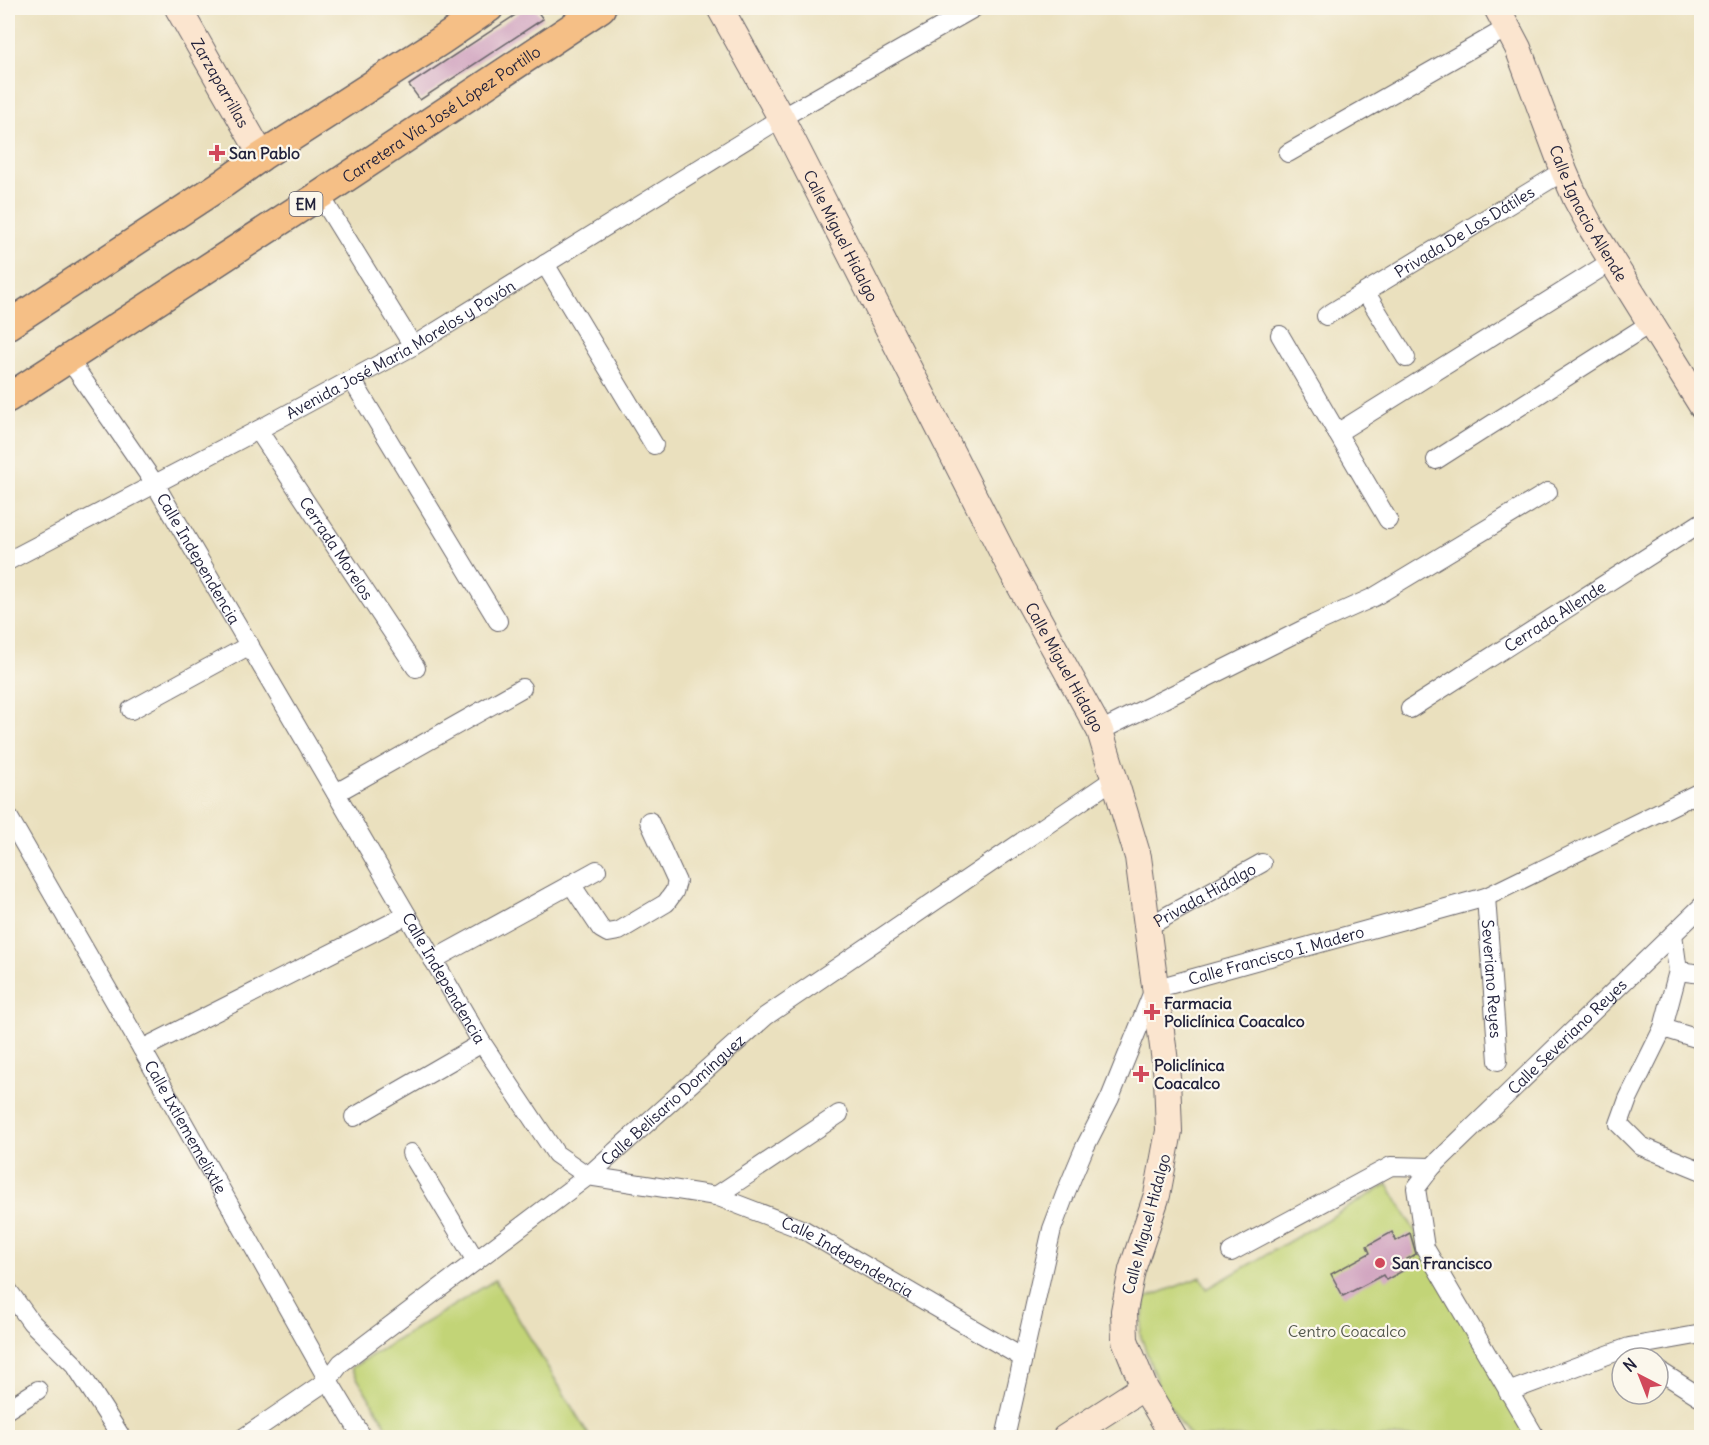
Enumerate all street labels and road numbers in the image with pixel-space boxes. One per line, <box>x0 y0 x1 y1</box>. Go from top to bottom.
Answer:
street label: Zarzaparrillas <box>187 34 254 131</box>
street label: Carretera Vía José López Portillo <box>338 41 544 187</box>
street label: Calle Ignacio Allende <box>1545 142 1632 285</box>
street label: Calle Miguel Hidalgo <box>799 167 883 305</box>
street label: Privada De Los Dátiles <box>1391 181 1538 282</box>
road number: EM <box>290 192 322 216</box>
street label: Avenida José María Morelos y Pavón <box>282 275 519 423</box>
street label: Calle Independencia <box>153 489 245 628</box>
street label: Cerrada Morelos <box>295 493 378 604</box>
street label: Cerrada Allende <box>1500 576 1609 656</box>
street label: Calle Miguel Hidalgo <box>1021 599 1109 736</box>
street label: Privada Hidalgo <box>1150 858 1259 931</box>
street label: Calle Independencia <box>398 909 490 1047</box>
street label: Severiano Reyes <box>1478 919 1506 1039</box>
street label: Calle Francisco I. Madero <box>1186 921 1366 989</box>
street label: Calle Severiano Reyes <box>1503 974 1631 1098</box>
street label: Calle Belisario Domínguez <box>597 1030 749 1170</box>
street label: Calle Ixtlememelixtle <box>140 1057 231 1197</box>
street label: Calle Miguel Hidalgo <box>1118 1151 1174 1297</box>
street label: Calle Independencia <box>778 1212 917 1302</box>

